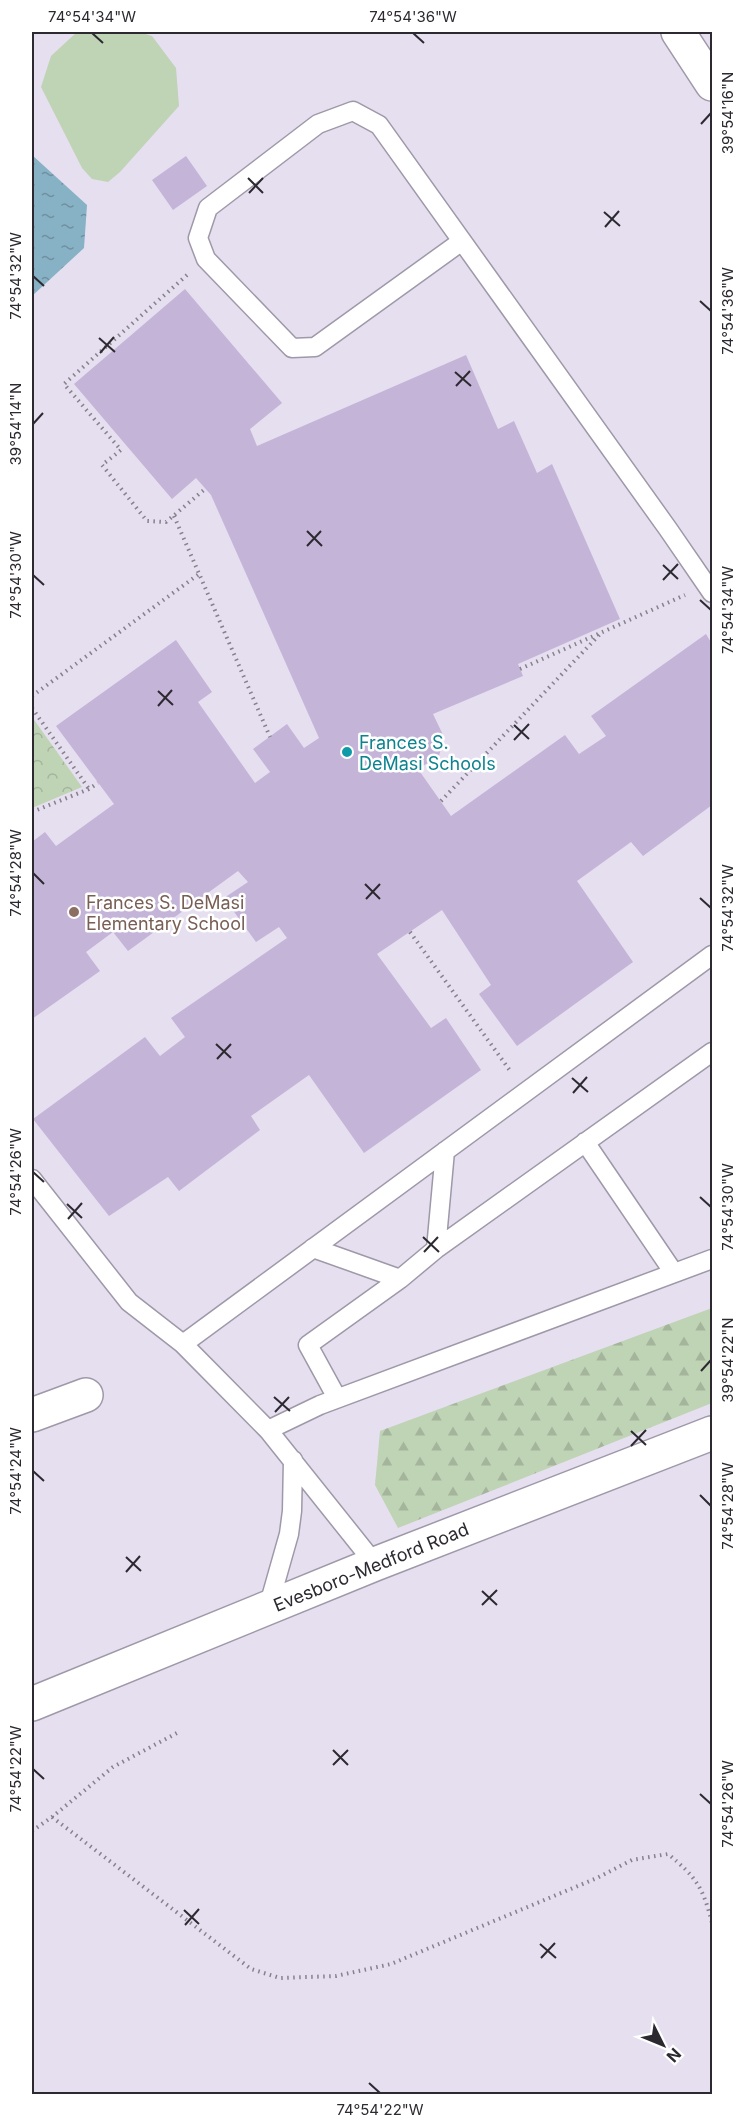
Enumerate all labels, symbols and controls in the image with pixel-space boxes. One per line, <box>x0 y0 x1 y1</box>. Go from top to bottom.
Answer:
text: 74°54'34"W <box>48 7 136 26</box>
text: 74°54'36"W <box>369 7 457 26</box>
text: 39°54'16"N <box>718 72 737 154</box>
text: 74°54'32"W <box>6 232 25 320</box>
text: 74°54'36"W <box>718 267 737 355</box>
text: 39°54'14"N <box>6 383 25 465</box>
text: 74°54'30"W <box>6 531 25 619</box>
text: 74°54'34"W <box>718 566 737 654</box>
place label: Frances S. DeMasi Schools <box>359 732 496 774</box>
marker: Frances S. DeMasi Schools <box>340 745 354 759</box>
text: 74°54'28"W <box>6 829 25 917</box>
text: 74°54'32"W <box>718 864 737 952</box>
place label: Frances S. DeMasi Elementary School <box>86 892 245 934</box>
marker: Frances S. DeMasi Elementary School <box>67 905 81 919</box>
text: 74°54'26"W <box>6 1128 25 1216</box>
text: 74°54'30"W <box>718 1163 737 1251</box>
text: 39°54'22"N <box>718 1317 737 1403</box>
text: 74°54'24"W <box>6 1427 25 1515</box>
text: 74°54'28"W <box>718 1462 737 1550</box>
street label: Evesboro-Medford Road <box>270 1518 472 1616</box>
text: 74°54'22"W <box>6 1725 25 1813</box>
text: 74°54'26"W <box>718 1760 737 1848</box>
north arrow <box>633 2015 693 2075</box>
text: N <box>662 2044 685 2067</box>
text: 74°54'22"W <box>336 2100 424 2119</box>

